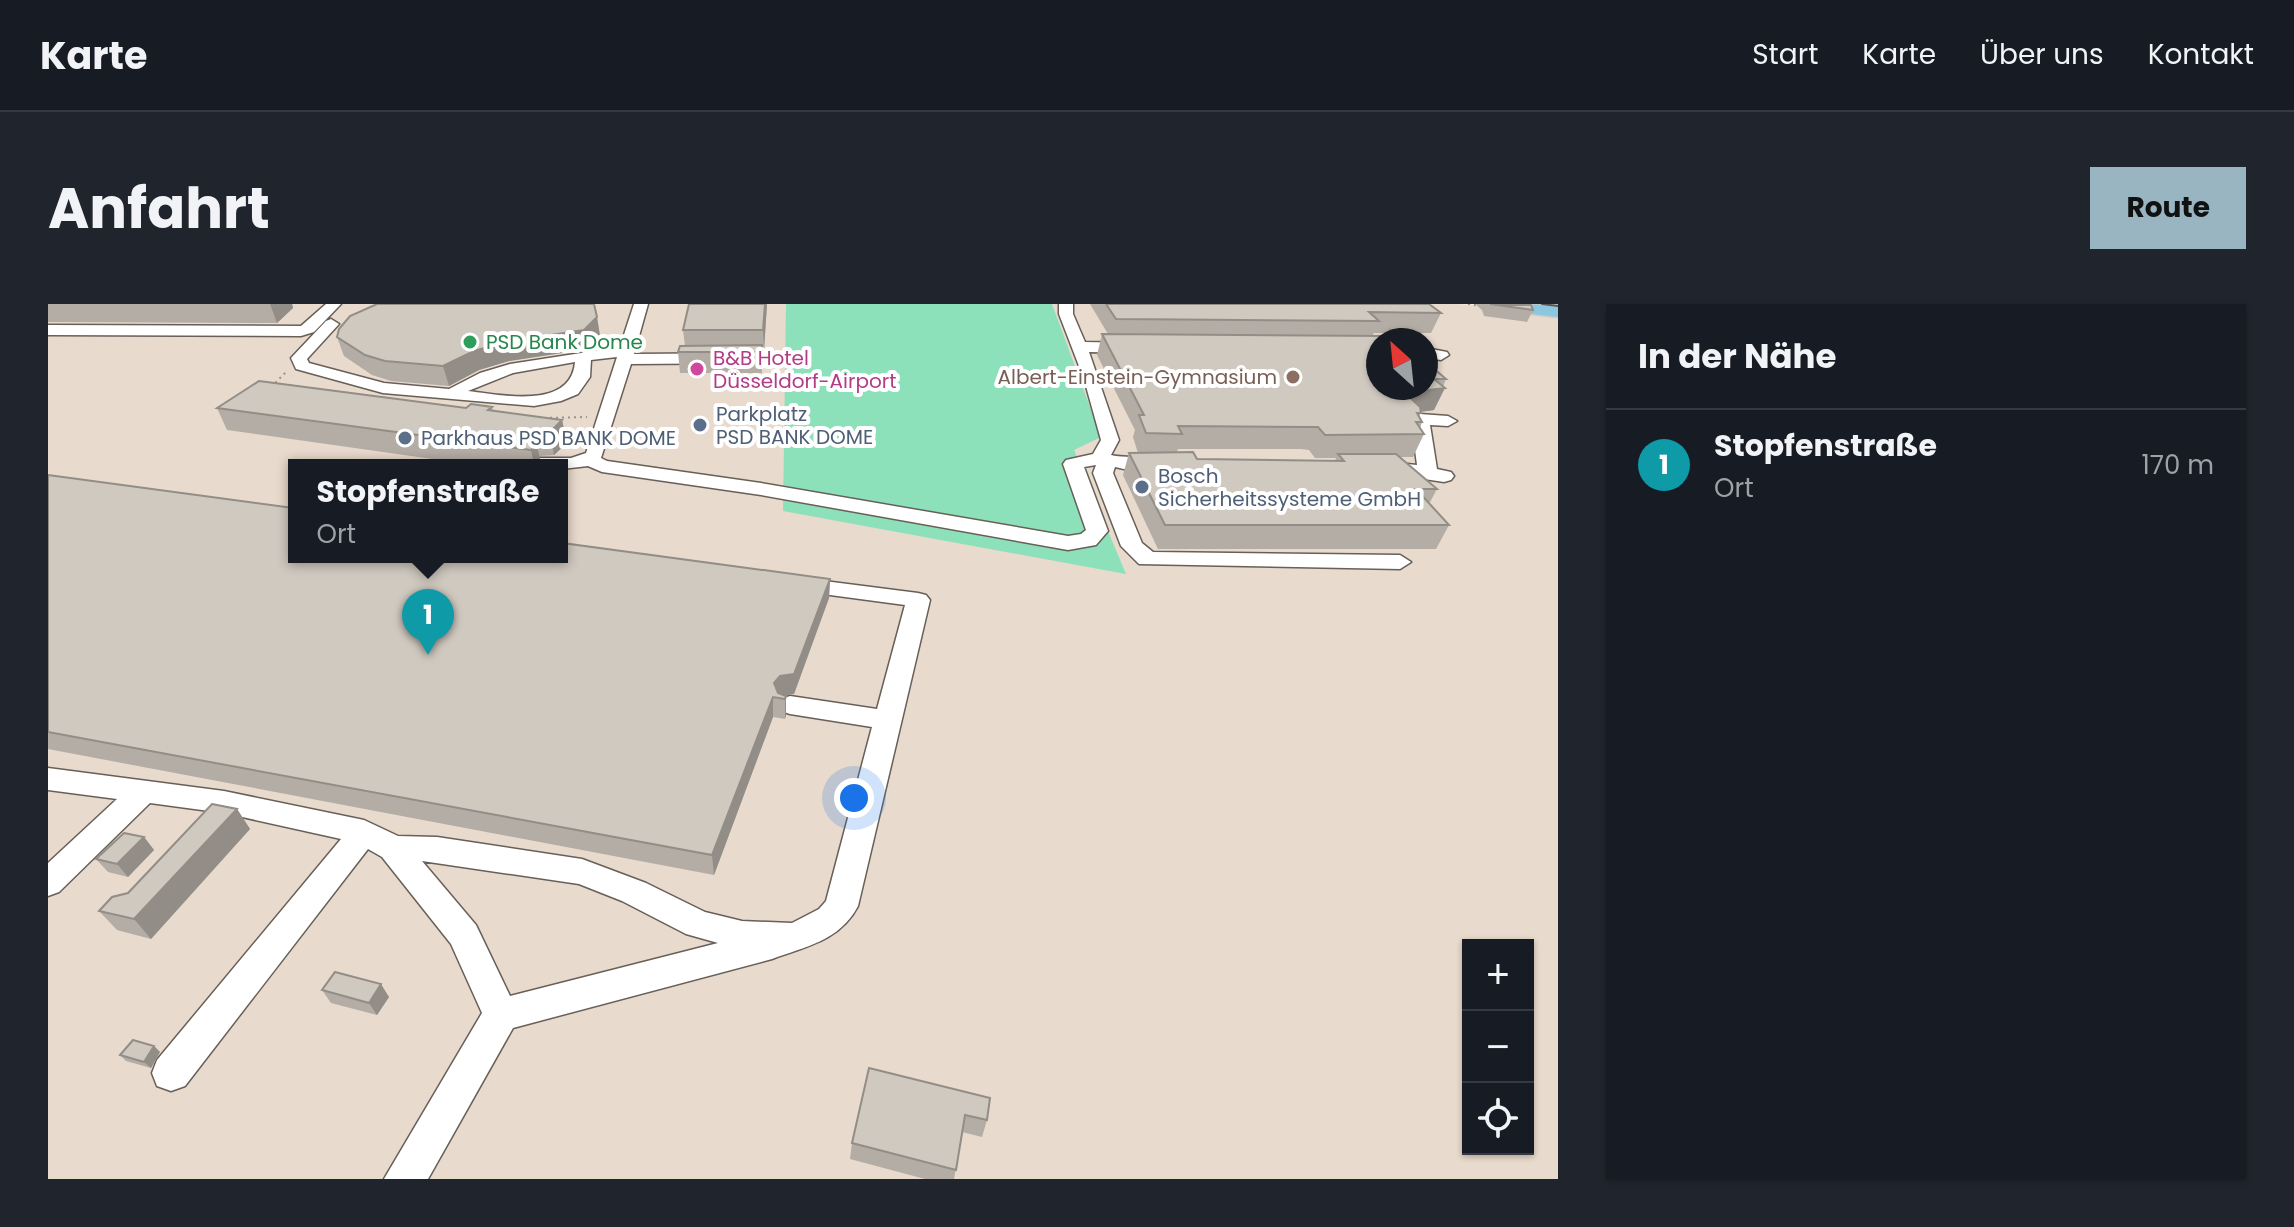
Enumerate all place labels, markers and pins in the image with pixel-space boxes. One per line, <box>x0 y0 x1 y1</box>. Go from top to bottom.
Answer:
place label: PSD Bank Dome <box>486 328 643 356</box>
marker: PSD Bank Dome <box>461 333 479 351</box>
place label: B&B Hotel Düsseldorf-Airport <box>713 344 896 395</box>
marker: B&B Hotel Düsseldorf-Airport <box>688 360 706 378</box>
place label: Albert-Einstein-Gymnasium <box>998 363 1277 391</box>
marker: Albert-Einstein-Gymnasium <box>1284 368 1302 386</box>
place label: Parkplatz PSD BANK DOME <box>716 400 873 451</box>
marker: Parkplatz PSD BANK DOME <box>691 416 709 434</box>
place label: Parkhaus PSD BANK DOME <box>421 424 676 452</box>
marker: Parkhaus PSD BANK DOME <box>396 429 414 447</box>
place label: Bosch Sicherheitssysteme GmbH <box>1158 462 1421 513</box>
marker: Bosch Sicherheitssysteme GmbH <box>1133 478 1151 496</box>
pin: 1 <box>402 589 454 655</box>

